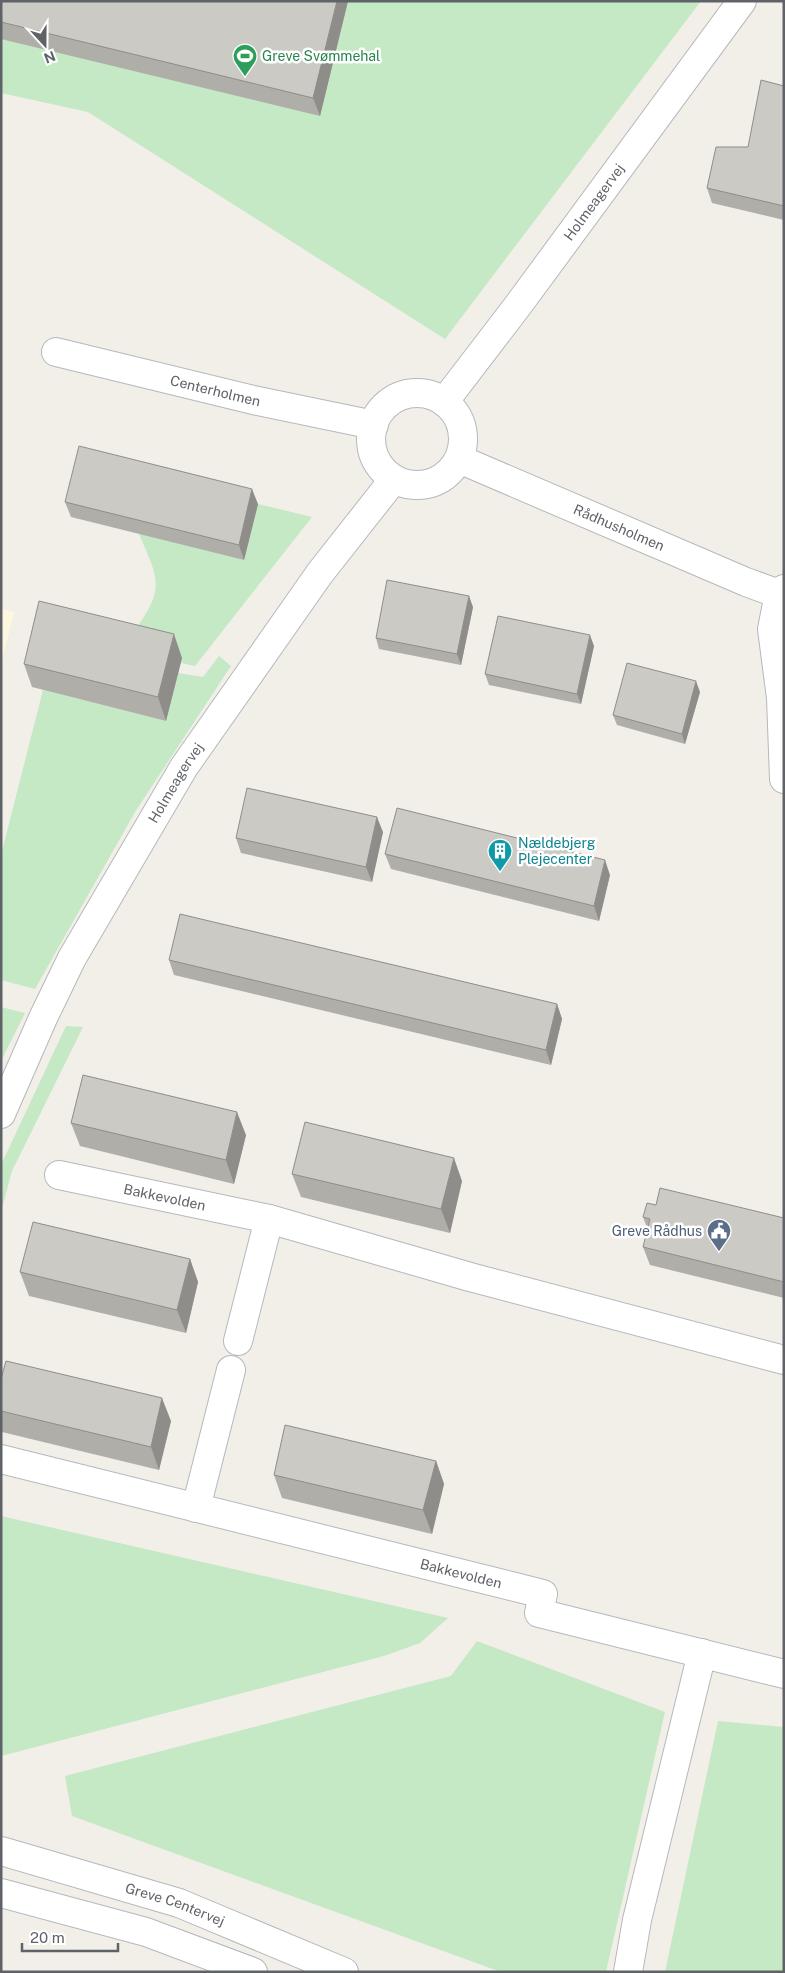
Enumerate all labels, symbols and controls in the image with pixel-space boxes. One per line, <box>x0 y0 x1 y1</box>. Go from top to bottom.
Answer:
north arrow <box>20 20 70 70</box>
sports icon: Greve Svømmehal <box>232 43 258 77</box>
text: N <box>42 48 58 67</box>
place label: Greve Svømmehal <box>262 48 380 64</box>
street label: Holmeagervej <box>561 161 627 243</box>
street label: Centerholmen <box>169 372 262 409</box>
street label: Rådhusholmen <box>571 501 667 554</box>
street label: Holmeagervej <box>145 740 206 826</box>
place label: Nældebjerg Plejecenter <box>518 835 596 867</box>
building icon: Nældebjerg Plejecenter <box>487 838 513 872</box>
street label: Bakkevolden <box>122 1181 207 1214</box>
public building icon: Greve Rådhus <box>706 1218 732 1252</box>
place label: Greve Rådhus <box>612 1223 702 1239</box>
street label: Bakkevolden <box>419 1556 503 1591</box>
street label: Greve Centervej <box>123 1880 227 1929</box>
scale bar <box>22 1920 119 1952</box>
text: 20 m <box>30 1929 65 1946</box>

